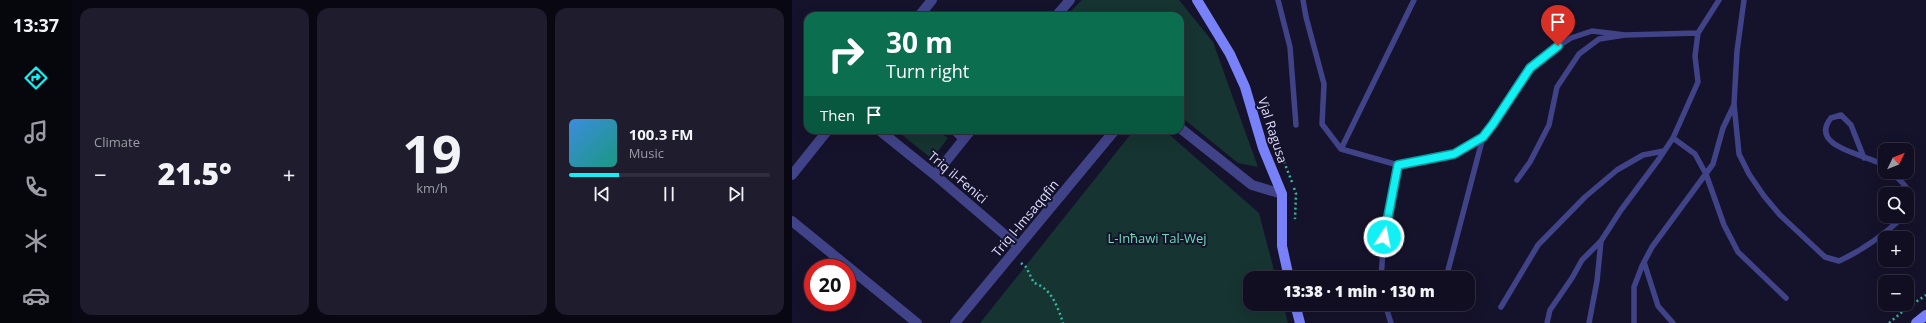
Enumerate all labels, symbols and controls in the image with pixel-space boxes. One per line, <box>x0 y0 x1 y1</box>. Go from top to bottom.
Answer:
pin <box>1541 5 1575 46</box>
icon: arrive <box>1547 11 1569 33</box>
text: 13:37 <box>13 13 59 37</box>
text: 30 m <box>886 23 953 61</box>
icon: right <box>820 28 872 80</box>
text: Turn right <box>886 59 969 83</box>
icon: directions <box>22 64 50 92</box>
street label: Vjal Ragusa <box>1254 95 1292 165</box>
icon: arrive <box>863 104 885 126</box>
text: Then <box>820 105 855 125</box>
text: 19 <box>402 117 462 188</box>
icon: music <box>22 118 50 146</box>
text: 100.3 FM <box>629 124 694 144</box>
text: Climate <box>94 133 140 151</box>
north arrow <box>1878 143 1914 179</box>
map controls <box>1878 143 1914 311</box>
text: Music <box>629 144 664 162</box>
street label: Triq il-Fenici <box>924 147 992 207</box>
text: 21.5° <box>158 153 232 194</box>
text: − <box>94 159 107 189</box>
text: + <box>283 159 295 189</box>
icon: phone <box>22 173 50 201</box>
street label: Triq l-Imsaqqfin <box>988 176 1062 260</box>
text: km/h <box>416 179 448 197</box>
icon: previous <box>591 183 613 205</box>
icon: pause <box>658 183 680 205</box>
icon: next <box>725 183 747 205</box>
button: search <box>1878 187 1914 223</box>
position arrow <box>1363 216 1405 258</box>
icon: climate <box>22 227 50 255</box>
park label: L-Inħawi Tal-Wej <box>1108 229 1206 247</box>
button: + <box>1878 231 1914 267</box>
speed limit sign: 20 <box>804 259 856 311</box>
button: − <box>1878 275 1914 311</box>
text: 13:38 · 1 min · 130 m <box>1283 281 1435 301</box>
icon: car <box>22 282 50 310</box>

